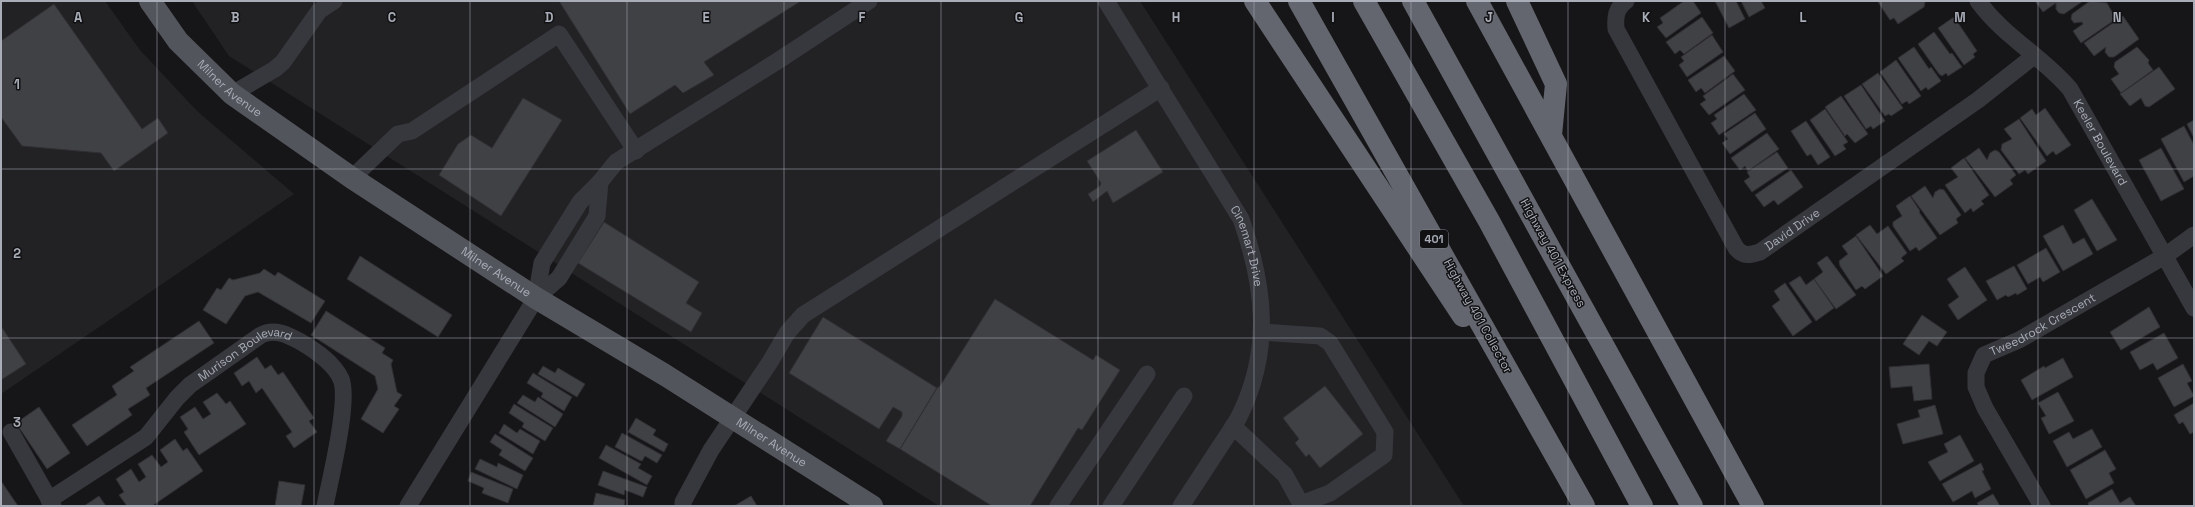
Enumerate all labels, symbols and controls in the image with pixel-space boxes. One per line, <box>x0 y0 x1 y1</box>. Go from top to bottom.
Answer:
text: A <box>74 9 83 26</box>
text: B <box>231 9 240 26</box>
text: C <box>388 9 396 26</box>
text: D <box>545 9 554 26</box>
text: E <box>702 9 710 26</box>
text: F <box>859 9 866 26</box>
text: G <box>1015 9 1023 26</box>
text: H <box>1172 9 1180 26</box>
text: I <box>1331 9 1335 26</box>
text: J <box>1485 9 1493 26</box>
text: K <box>1642 9 1651 26</box>
text: L <box>1799 9 1807 26</box>
text: M <box>1954 9 1966 26</box>
text: N <box>2113 9 2121 26</box>
street label: Milner Avenue <box>194 56 265 121</box>
text: 1 <box>14 76 20 93</box>
street label: Keeler Boulevard <box>2069 96 2131 188</box>
street label: Highway 401 Express <box>1517 196 1589 310</box>
street label: Cinemart Drive <box>1227 202 1267 288</box>
street label: David Drive <box>1762 205 1823 254</box>
road number: 401 <box>1420 230 1448 248</box>
street label: Milner Avenue <box>458 243 534 301</box>
text: 2 <box>13 245 21 262</box>
street label: Highway 401 Collector <box>1440 256 1516 376</box>
street label: Tweedrock Crescent <box>1987 290 2099 360</box>
street label: Murison Boulevard <box>195 324 295 385</box>
text: 3 <box>13 414 21 431</box>
street label: Milner Avenue <box>733 414 810 471</box>

